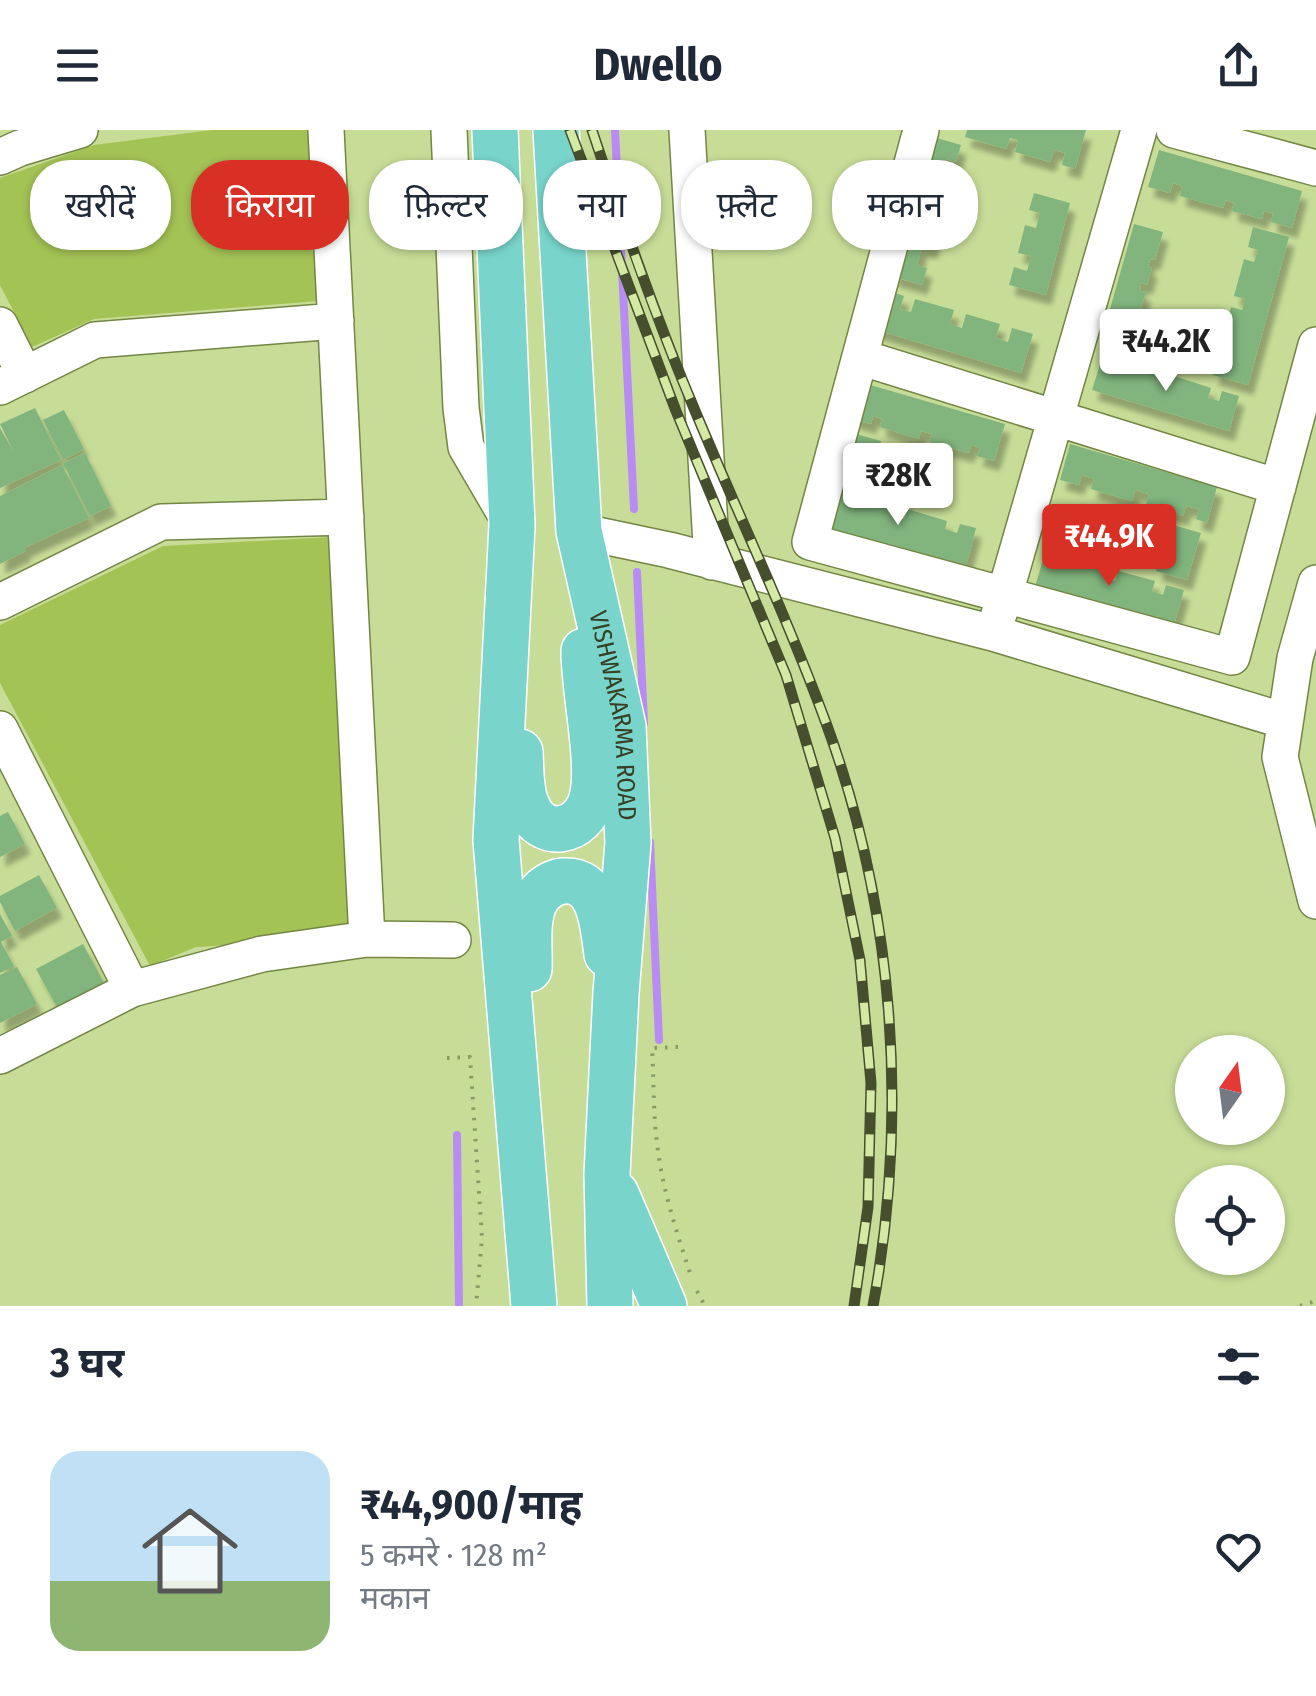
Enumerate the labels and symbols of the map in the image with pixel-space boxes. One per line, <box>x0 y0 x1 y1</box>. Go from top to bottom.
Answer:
pin: ₹44.2K <box>1085 309 1247 394</box>
pin: ₹28K <box>839 443 957 528</box>
pin: ₹44.9K <box>1028 504 1190 589</box>
street label: VISHWAKARMA ROAD <box>582 608 642 821</box>
north arrow <box>1175 1035 1285 1145</box>

